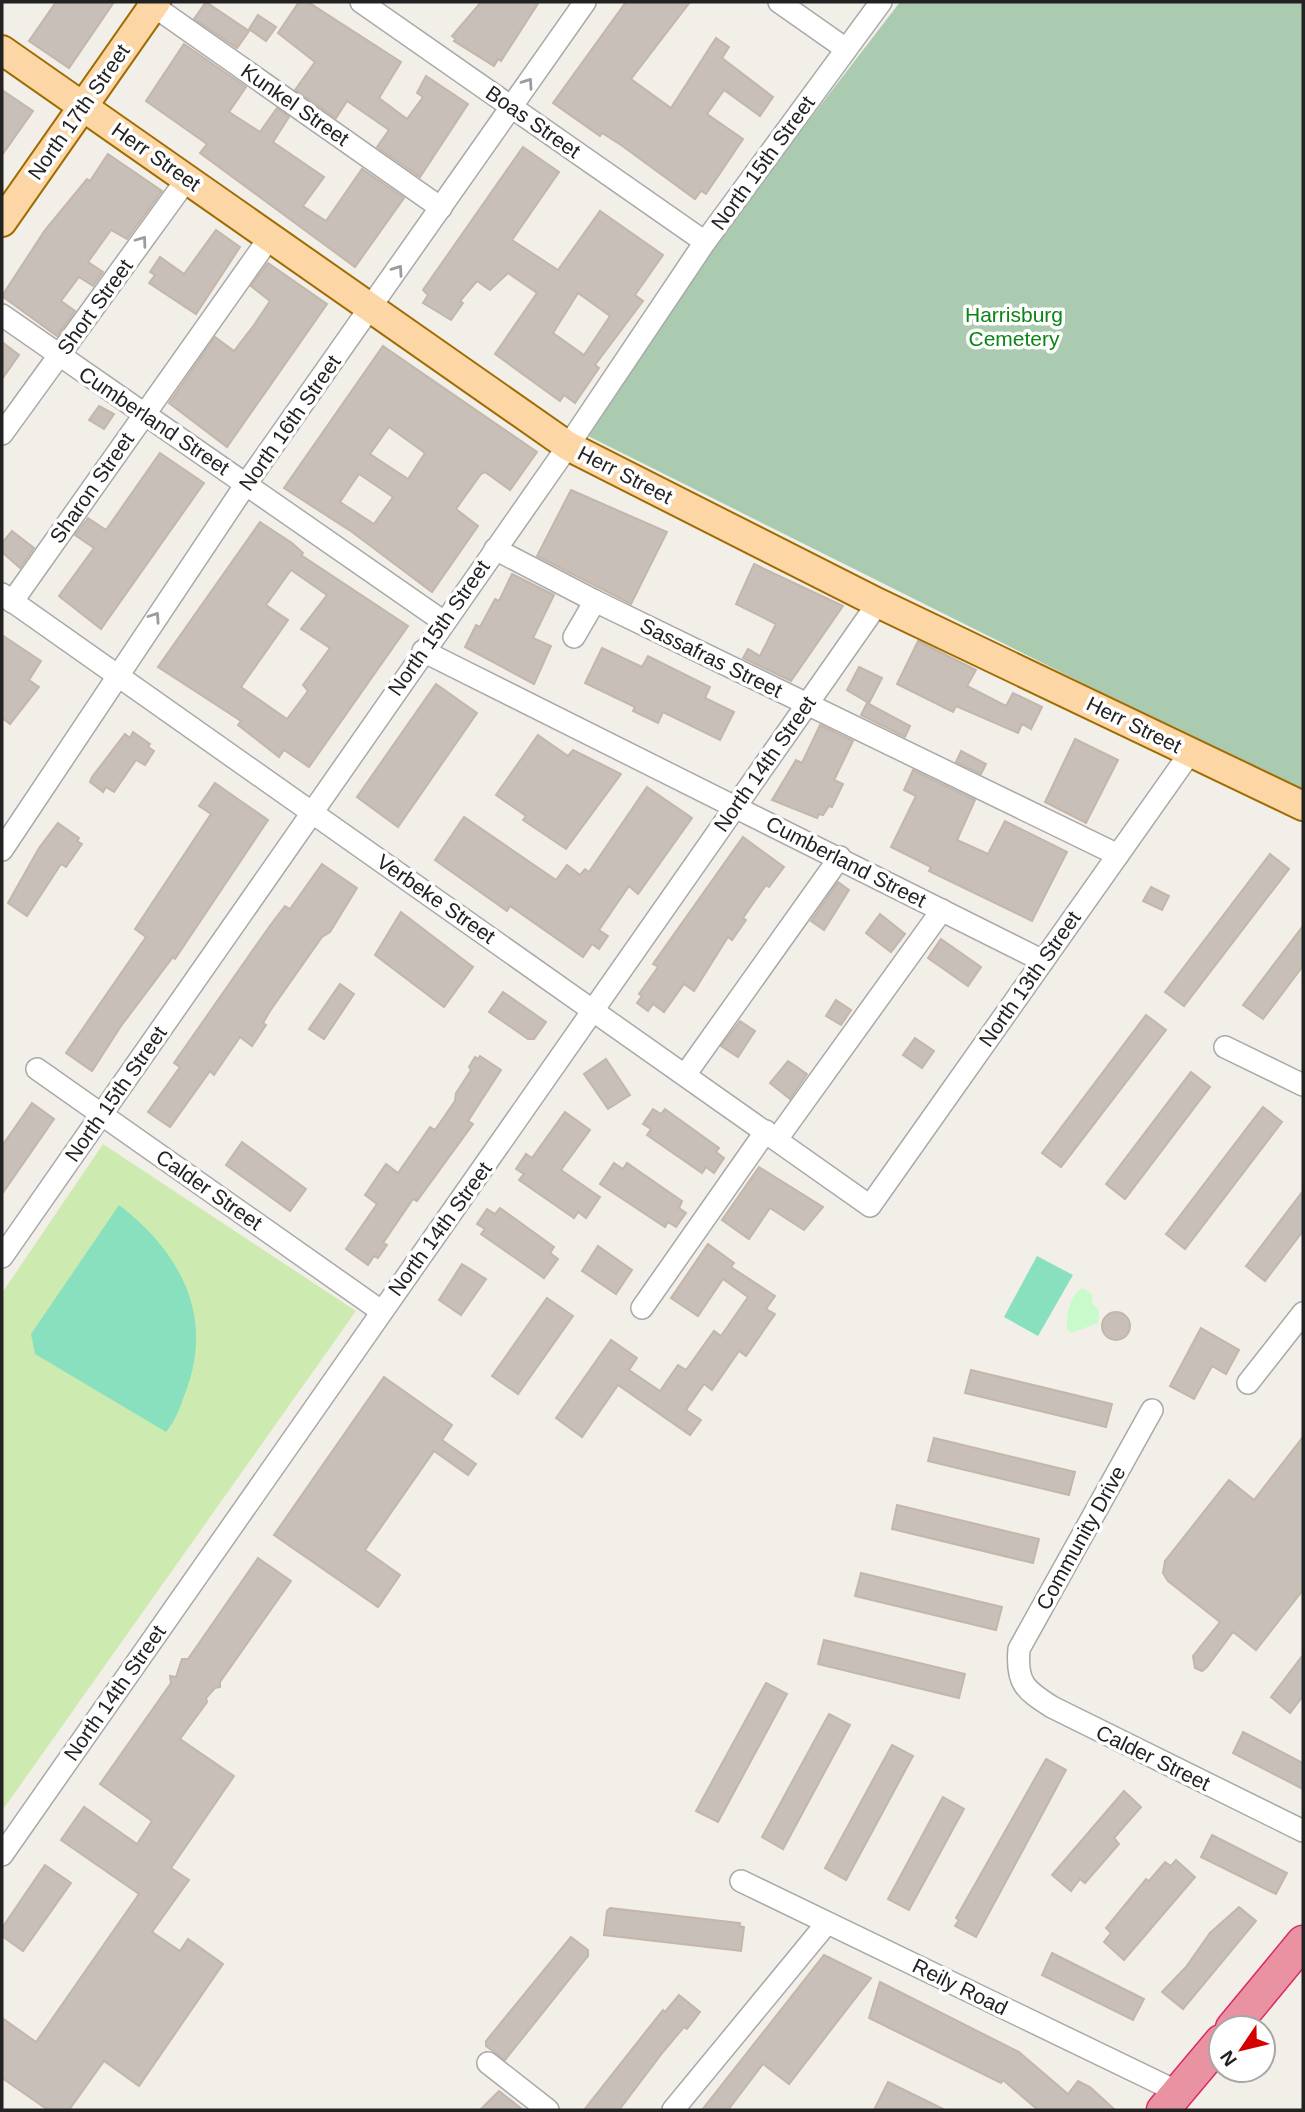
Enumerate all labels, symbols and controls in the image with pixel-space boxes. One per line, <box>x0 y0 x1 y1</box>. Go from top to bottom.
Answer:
street label: North 17th Street <box>23 39 134 184</box>
street label: Kunkel Street <box>237 59 354 150</box>
one-way arrow <box>520 78 532 91</box>
street label: Boas Street <box>482 81 585 163</box>
street label: North 15th Street <box>706 91 819 234</box>
street label: Herr Street <box>108 118 205 196</box>
one-way arrow <box>134 236 147 249</box>
street label: Short Street <box>52 254 137 359</box>
one-way arrow <box>390 265 402 278</box>
park label: Harrisburg Cemetery <box>965 303 1063 350</box>
street label: North 16th Street <box>234 350 345 495</box>
street label: Cumberland Street <box>75 362 234 479</box>
street label: Sharon Street <box>45 428 138 547</box>
street label: Herr Street <box>574 441 676 508</box>
street label: North 15th Street <box>383 555 494 700</box>
one-way arrow <box>147 612 160 625</box>
street label: Sassafras Street <box>636 613 786 702</box>
street label: North 14th Street <box>709 691 820 836</box>
street label: Herr Street <box>1083 692 1186 757</box>
street label: Cumberland Street <box>762 811 930 912</box>
street label: Verbeke Street <box>373 849 500 948</box>
street label: North 13th Street <box>974 906 1085 1051</box>
street label: North 15th Street <box>60 1021 171 1166</box>
street label: Calder Street <box>152 1145 267 1235</box>
street label: North 14th Street <box>383 1157 496 1300</box>
street label: Community Drive <box>1031 1462 1130 1614</box>
street label: North 14th Street <box>59 1620 170 1765</box>
street label: Calder Street <box>1093 1720 1214 1795</box>
street label: Reily Road <box>909 1954 1011 2019</box>
north arrow <box>1207 2014 1277 2084</box>
text: N <box>1216 2047 1241 2070</box>

